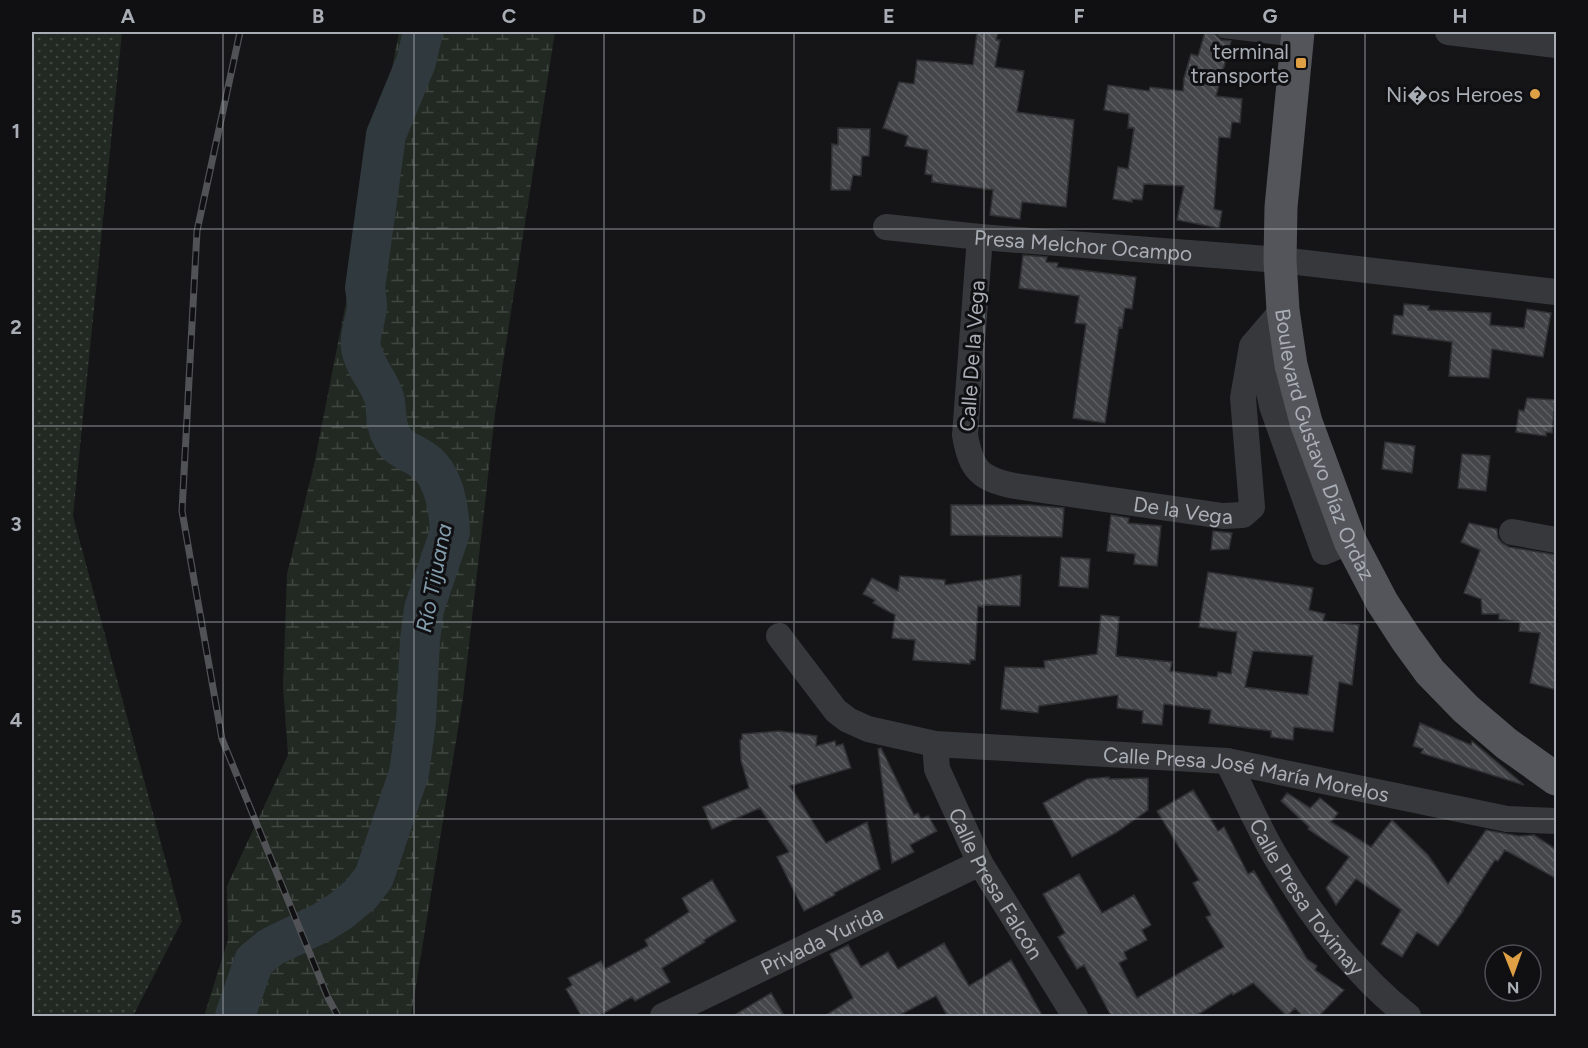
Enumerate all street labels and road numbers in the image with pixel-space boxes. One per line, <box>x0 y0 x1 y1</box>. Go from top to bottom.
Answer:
street label: Presa Melchor Ocampo <box>973 224 1193 266</box>
street label: Calle De la Vega <box>954 280 990 432</box>
street label: Boulevard Gustavo Díaz Ordaz <box>1270 307 1381 584</box>
street label: De la Vega <box>1132 491 1233 529</box>
street label: Calle Presa José María Morelos <box>1103 741 1391 807</box>
street label: Calle Presa Falcón <box>944 804 1049 964</box>
street label: Calle Presa Toximay <box>1245 814 1370 980</box>
street label: Privada Yurida <box>756 899 887 980</box>

